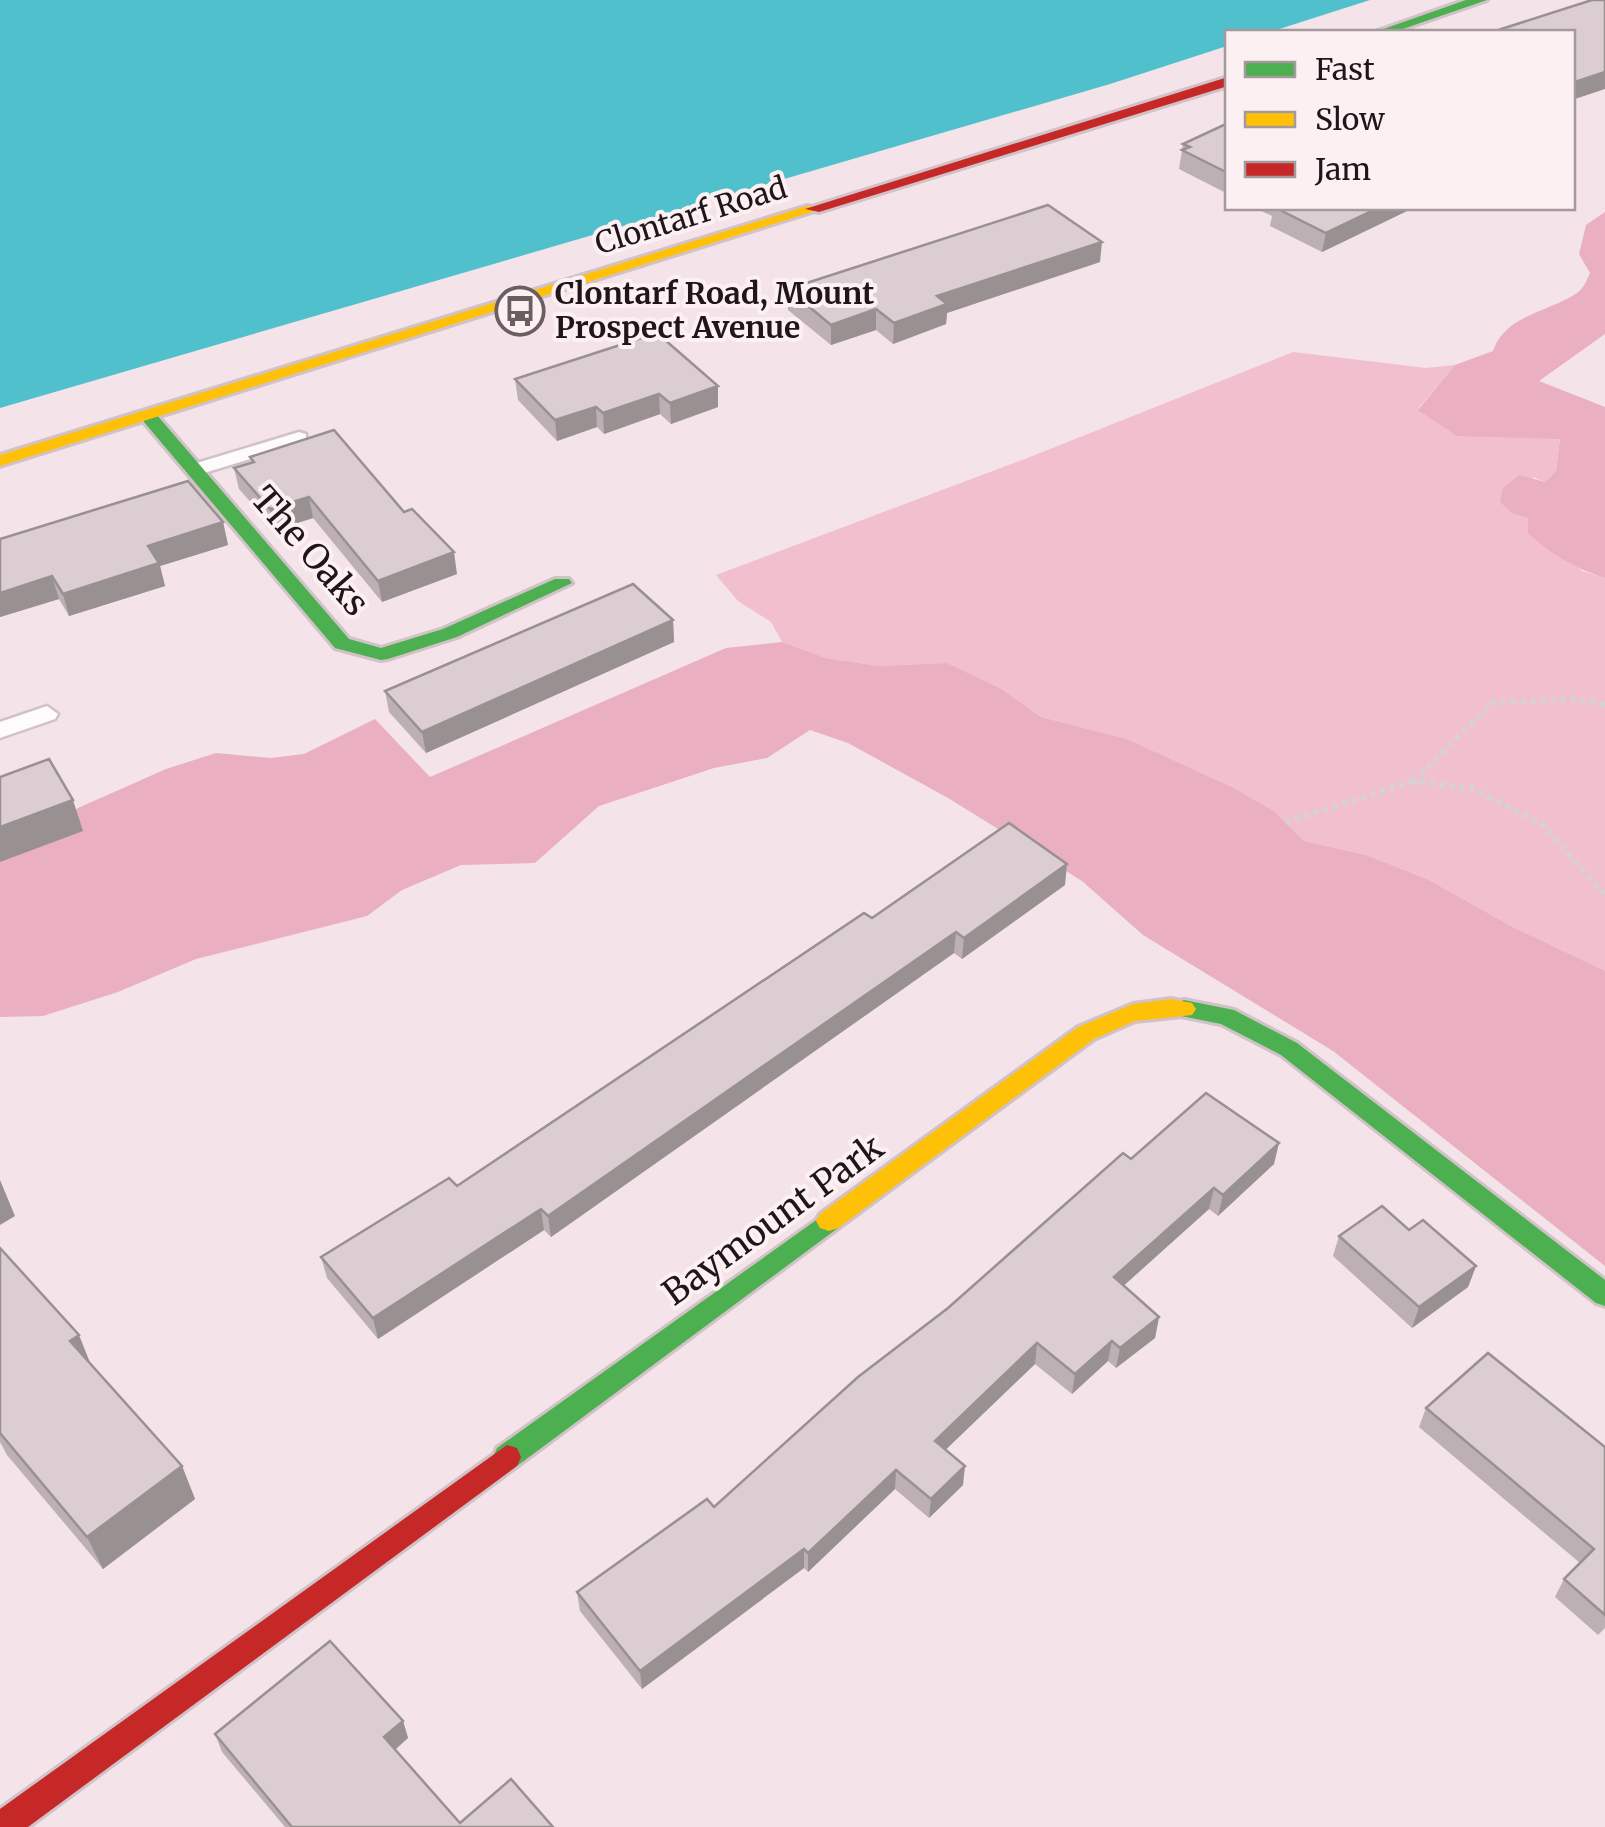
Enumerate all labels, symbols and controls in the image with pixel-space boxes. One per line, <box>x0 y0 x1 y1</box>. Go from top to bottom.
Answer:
legend <box>1225 30 1575 210</box>
text: Fast <box>1315 50 1375 88</box>
text: Slow <box>1315 100 1385 138</box>
text: Jam <box>1314 150 1371 188</box>
street label: Clontarf Road <box>590 168 791 262</box>
place label: Clontarf Road, Mount Prospect Avenue <box>555 274 874 346</box>
bus stop icon: Clontarf Road, Mount Prospect Avenue <box>494 285 546 337</box>
street label: The Oaks <box>242 477 378 625</box>
street label: Baymount Park <box>654 1125 892 1315</box>

